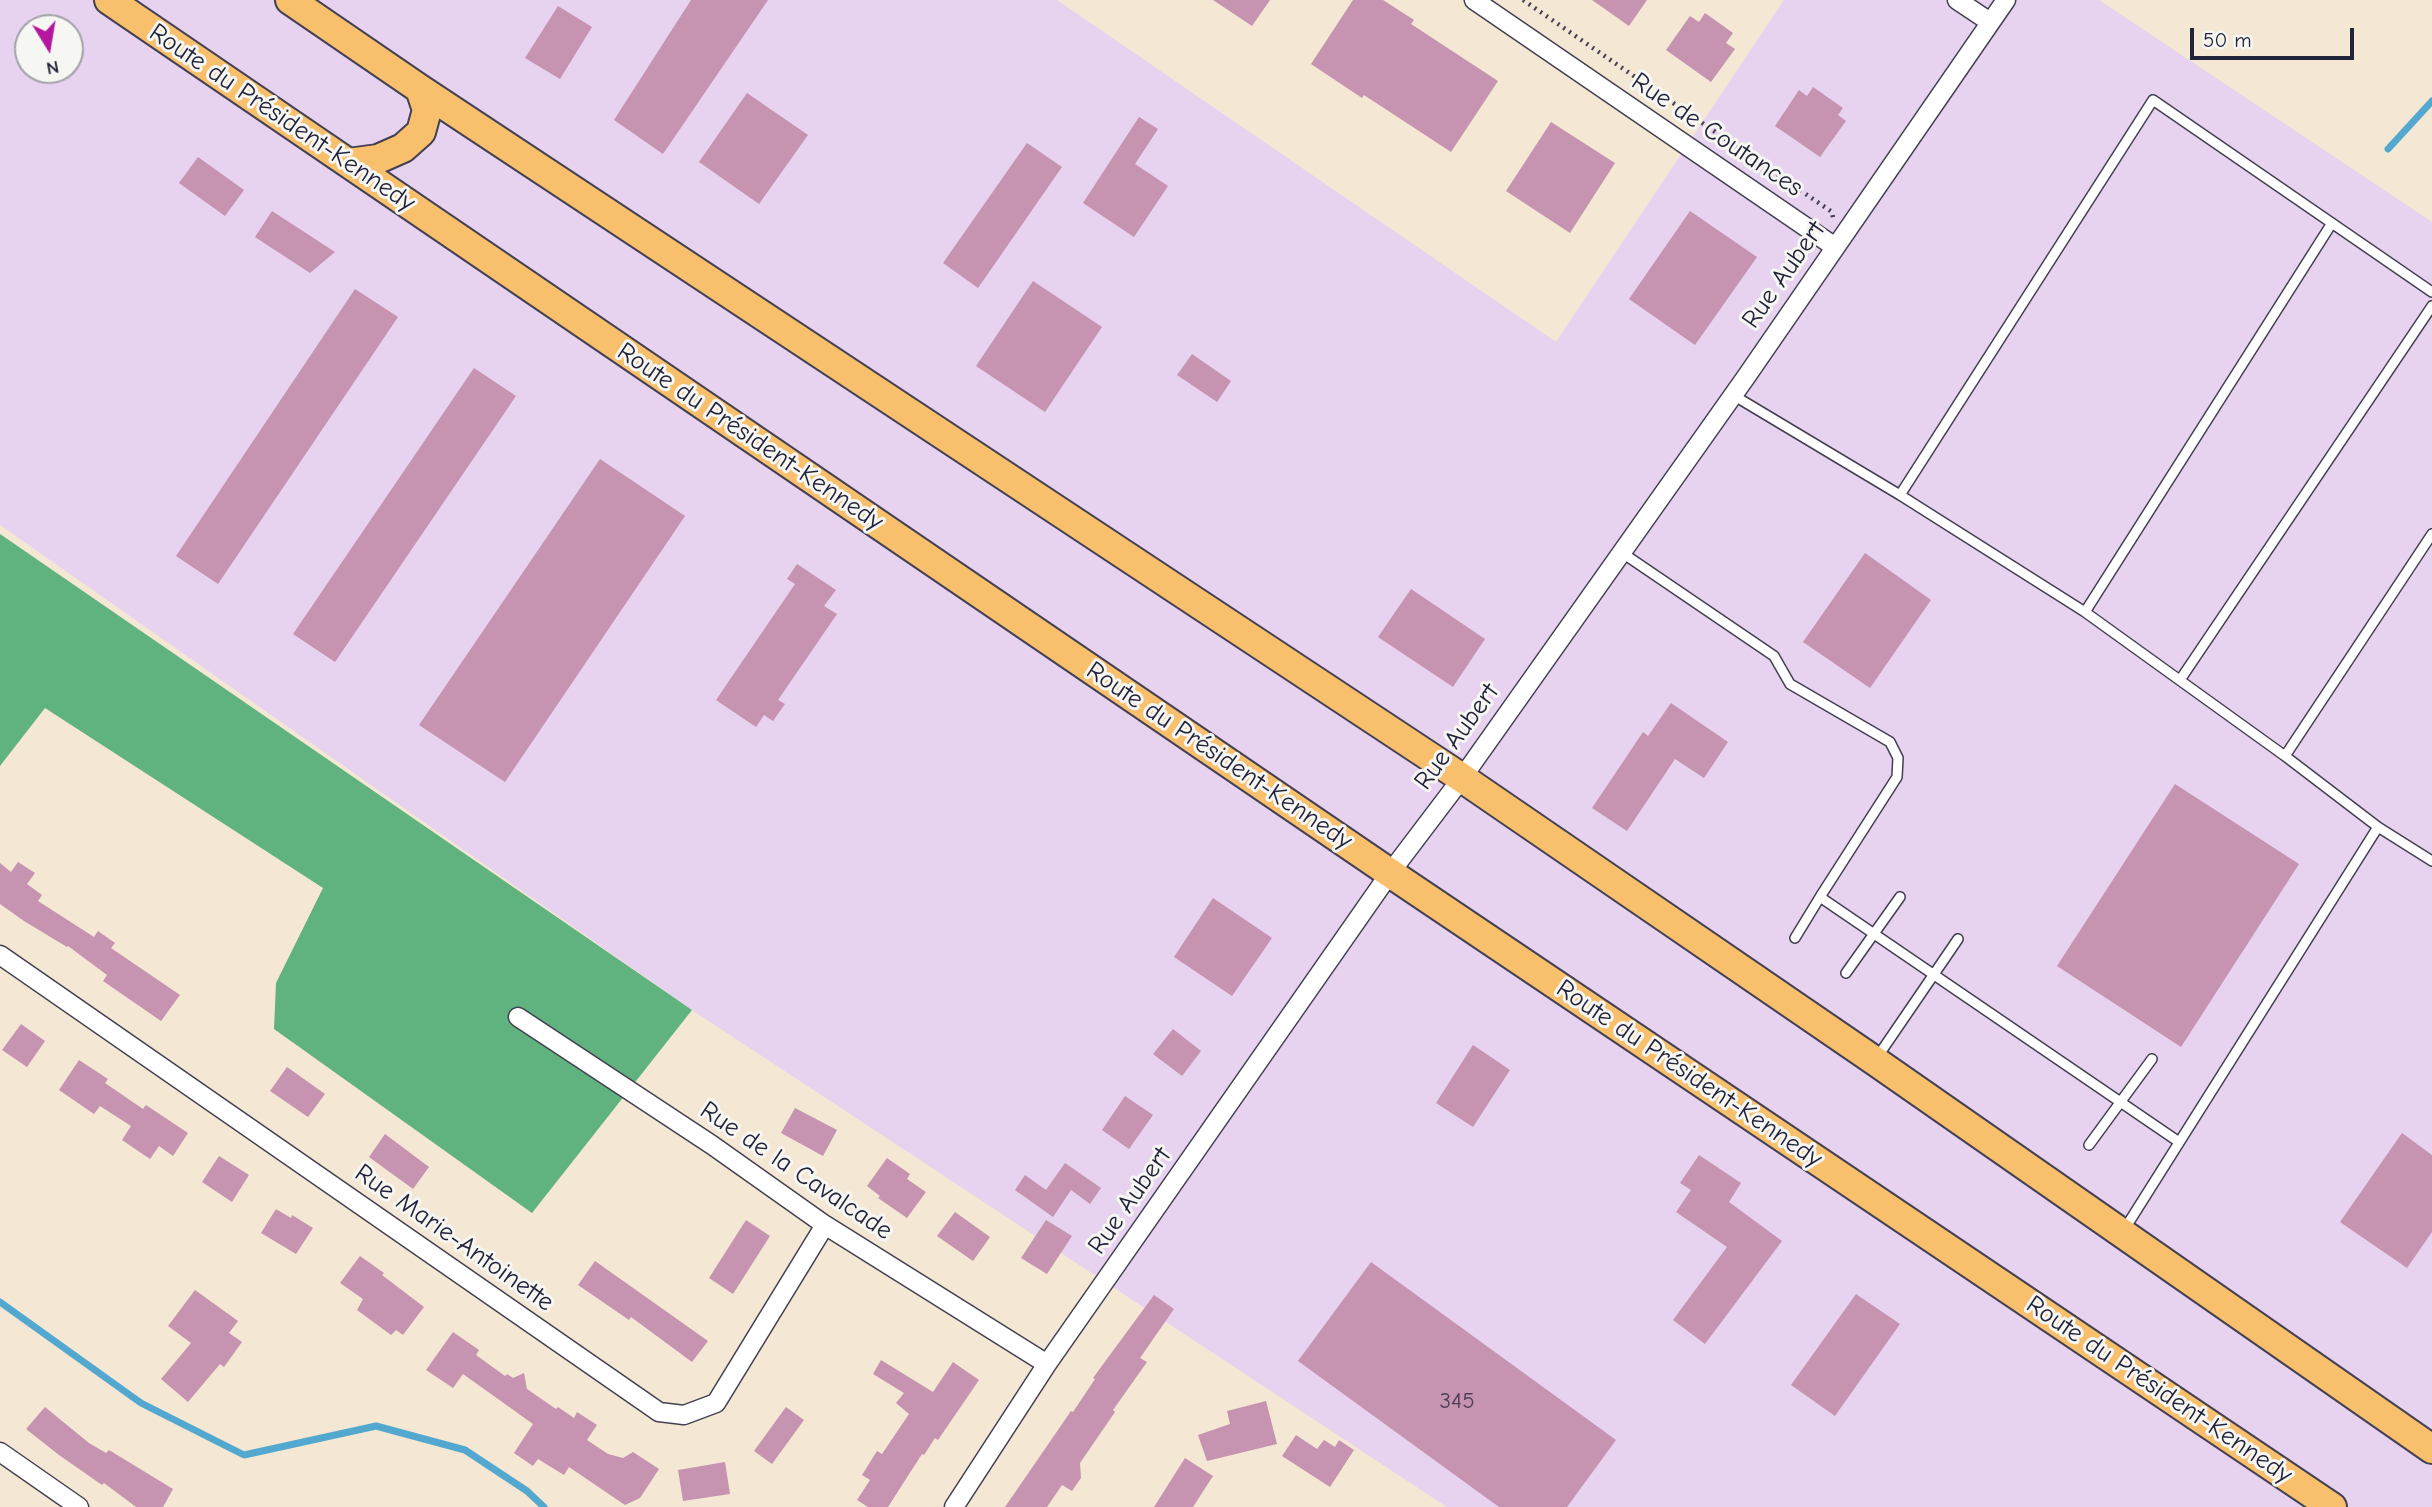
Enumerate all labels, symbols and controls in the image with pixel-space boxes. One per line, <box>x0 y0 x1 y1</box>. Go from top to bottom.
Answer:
north arrow <box>14 14 84 84</box>
scale bar <box>2194 14 2358 58</box>
street label: Route du Président-Kennedy <box>143 17 421 219</box>
text: 50 m <box>2203 28 2252 52</box>
text: N <box>44 56 61 80</box>
street label: Rue de Coutances <box>1625 66 1809 204</box>
street label: Rue Aubert <box>1736 215 1832 335</box>
street label: Route du Président-Kennedy <box>611 336 889 538</box>
street label: Route du Président-Kennedy <box>1080 655 1358 857</box>
street label: Rue Aubert <box>1408 678 1506 796</box>
street label: Route du Président-Kennedy <box>1550 973 1828 1175</box>
street label: Rue de la Cavalcade <box>694 1095 898 1247</box>
street label: Rue Aubert <box>1082 1141 1178 1261</box>
street label: Rue Marie-Antoinette <box>348 1158 560 1318</box>
street label: Route du Président-Kennedy <box>2020 1289 2298 1491</box>
house number: 345 <box>1439 1387 1475 1415</box>

